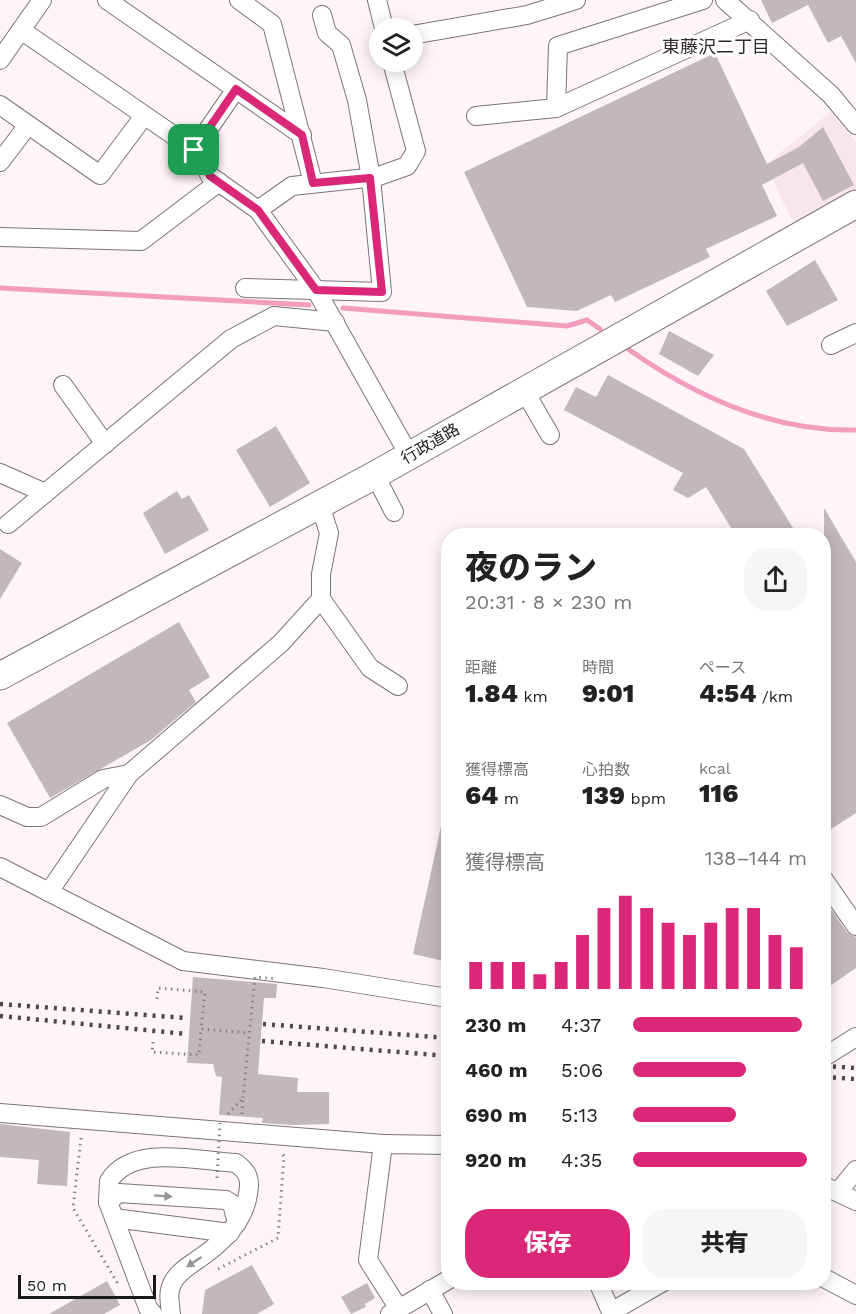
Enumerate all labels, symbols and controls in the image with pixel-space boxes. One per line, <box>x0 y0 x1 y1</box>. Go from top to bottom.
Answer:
map controls <box>369 18 423 72</box>
button: layers <box>369 18 423 72</box>
district label: 東藤沢二丁目 <box>662 36 770 57</box>
pin <box>168 124 219 175</box>
icon: arrive <box>177 133 210 166</box>
street label: 行政道路 <box>398 419 463 468</box>
text: 夜のラン <box>465 548 597 587</box>
button: share <box>744 548 807 611</box>
text: 20:31 · 8 × 230 m <box>465 590 632 614</box>
text: 距離 <box>465 658 497 677</box>
text: 時間 <box>582 658 614 677</box>
text: ペース <box>699 658 746 677</box>
text: 1.84 <box>465 678 518 708</box>
text: 9:01 <box>582 678 634 708</box>
text: 4:54 <box>699 678 756 708</box>
text: km <box>518 687 548 706</box>
text: /km <box>756 687 793 706</box>
text: kcal <box>699 759 731 778</box>
text: 獲得標高 <box>465 760 529 779</box>
text: 心拍数 <box>582 760 630 779</box>
text: 116 <box>699 778 738 808</box>
text: 64 <box>465 780 498 810</box>
text: 139 <box>582 780 625 810</box>
text: m <box>498 789 519 808</box>
text: bpm <box>625 789 666 808</box>
text: 138–144 m <box>705 846 807 870</box>
text: 獲得標高 <box>465 850 545 874</box>
text: 230 m <box>465 1013 526 1037</box>
text: 4:37 <box>561 1013 601 1037</box>
text: 460 m <box>465 1058 528 1082</box>
text: 5:06 <box>561 1058 603 1082</box>
text: 690 m <box>465 1103 527 1127</box>
text: 5:13 <box>561 1103 598 1127</box>
text: 920 m <box>465 1148 527 1172</box>
text: 4:35 <box>561 1148 602 1172</box>
one-way arrow <box>153 1191 172 1201</box>
button: 保存 <box>465 1209 630 1278</box>
button: 共有 <box>642 1209 807 1278</box>
one-way arrow <box>186 1256 202 1268</box>
scale bar <box>18 1272 156 1300</box>
text: 50 m <box>27 1276 67 1295</box>

